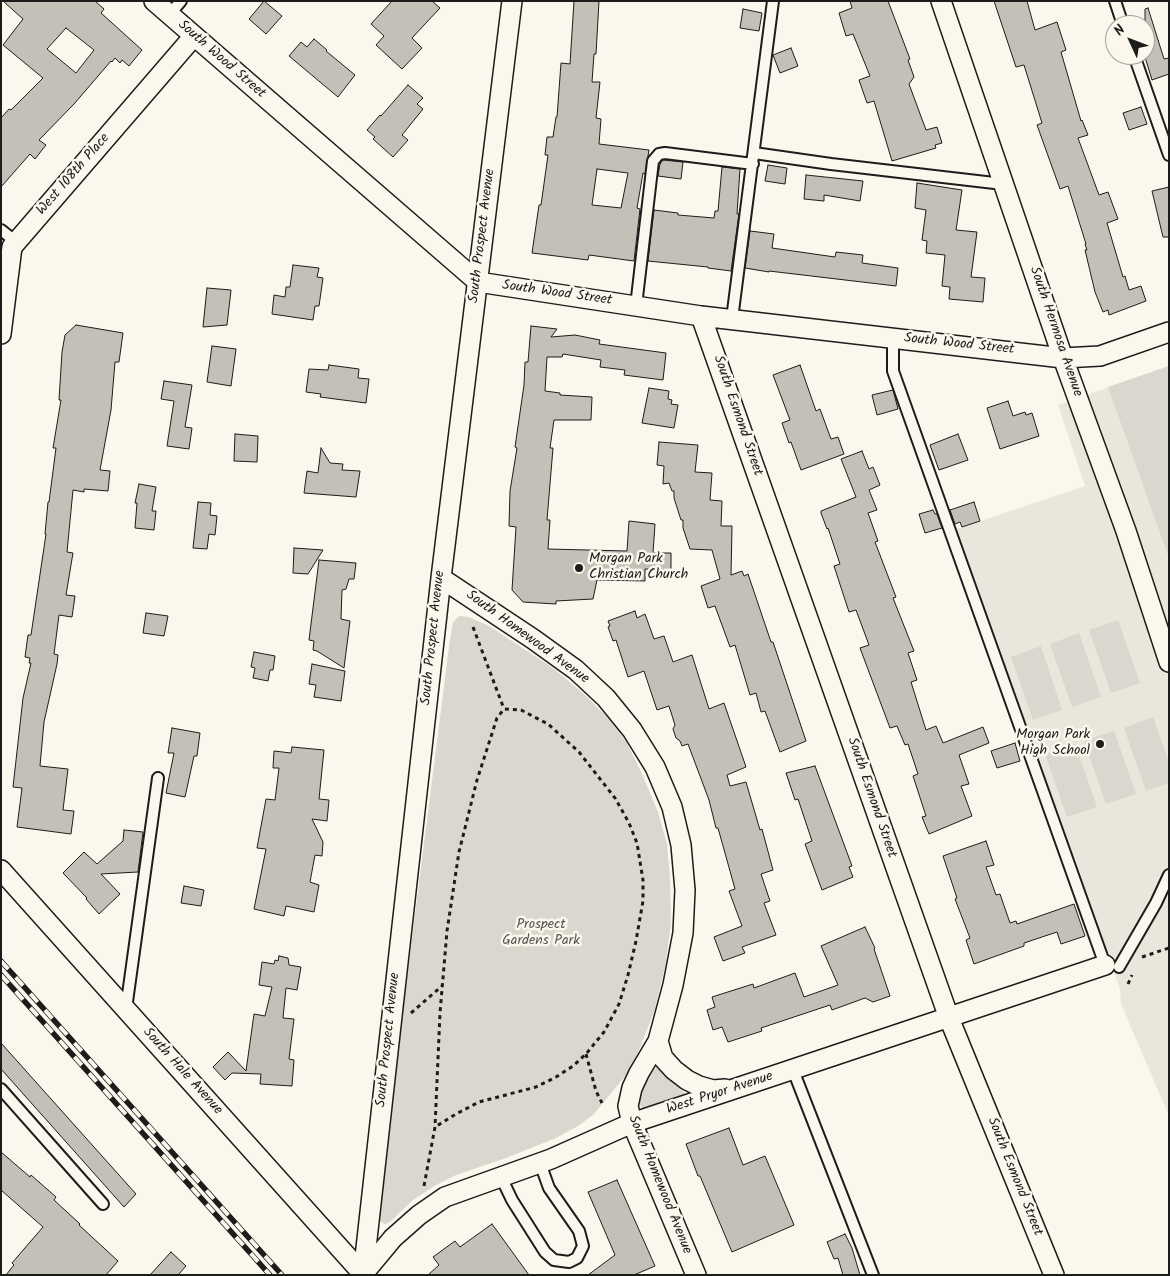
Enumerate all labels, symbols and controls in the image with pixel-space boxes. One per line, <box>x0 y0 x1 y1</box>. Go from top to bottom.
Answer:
north arrow <box>1105 15 1155 65</box>
street label: South Wood Street <box>174 17 268 103</box>
text: N <box>1109 20 1131 41</box>
street label: West 108th Place <box>34 131 114 219</box>
street label: South Prospect Avenue <box>466 168 500 304</box>
street label: South Hermosa Avenue <box>1025 265 1085 399</box>
street label: South Wood Street <box>501 278 613 310</box>
street label: South Wood Street <box>903 331 1015 359</box>
street label: South Esmond Street <box>709 354 765 478</box>
place label: Morgan Park Christian Church <box>589 552 688 584</box>
marker: Morgan Park Christian Church <box>573 562 585 574</box>
street label: South Prospect Avenue <box>419 570 449 706</box>
street label: South Homewood Avenue <box>462 588 592 688</box>
place label: Morgan Park High School <box>1016 728 1090 760</box>
street label: South Esmond Street <box>843 736 899 860</box>
marker: Morgan Park High School <box>1094 738 1106 750</box>
park label: Prospect Gardens Park <box>502 918 580 950</box>
street label: South Prospect Avenue <box>374 972 404 1108</box>
street label: South Hale Avenue <box>138 1025 226 1119</box>
street label: West Pryor Avenue <box>665 1069 775 1119</box>
street label: South Homewood Avenue <box>623 1113 695 1257</box>
street label: South Esmond Street <box>983 1115 1045 1239</box>

